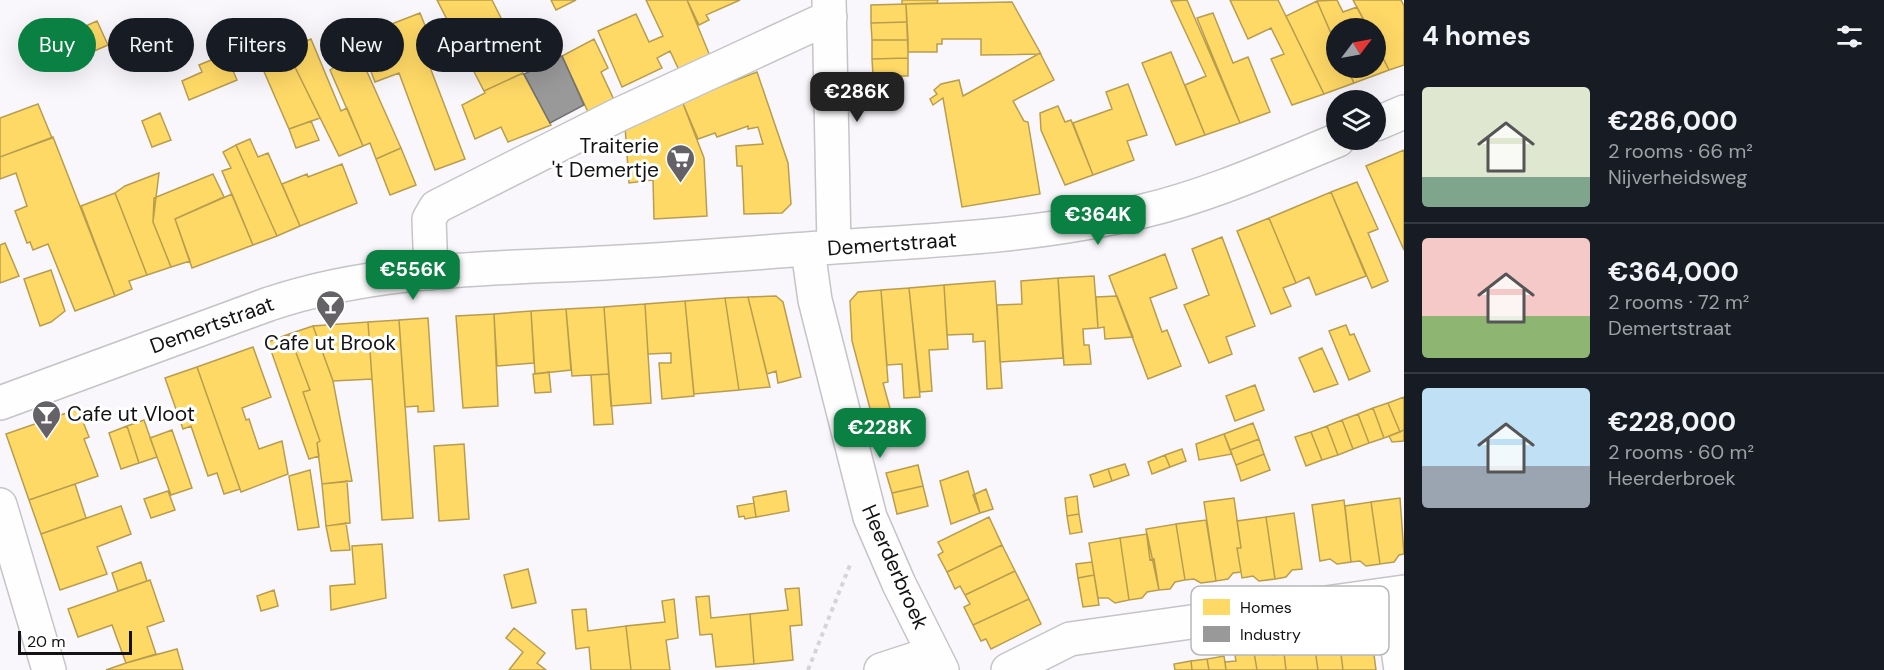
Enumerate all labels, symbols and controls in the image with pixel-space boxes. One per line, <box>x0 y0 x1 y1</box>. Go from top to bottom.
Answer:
chip: Buy <box>18 18 96 72</box>
chip: Rent <box>108 18 194 72</box>
chip: Filters <box>206 18 308 72</box>
chip: New <box>320 18 404 72</box>
chip: Apartment <box>416 18 563 72</box>
north arrow <box>1326 18 1386 78</box>
map controls <box>1326 18 1386 150</box>
text: 4 homes <box>1422 19 1531 53</box>
icon: filters <box>1833 20 1866 53</box>
pin: €286K <box>815 72 899 123</box>
text: €286K <box>824 78 890 104</box>
button: layers <box>1326 90 1386 150</box>
text: €286,000 <box>1608 104 1738 138</box>
icon: home <box>1470 111 1542 183</box>
place label: Traiterie 't Demertje <box>552 132 659 184</box>
text: 2 rooms · 66 m² <box>1608 138 1753 164</box>
supermarket icon: Traiterie 't Demertje <box>664 142 696 184</box>
text: Nijverheidsweg <box>1608 164 1747 190</box>
pin: €364K <box>1056 195 1140 246</box>
text: €364K <box>1065 201 1131 227</box>
street label: Demertstraat <box>826 226 958 262</box>
pin: €556K <box>371 250 455 301</box>
text: €364,000 <box>1608 255 1739 289</box>
text: €556K <box>380 256 446 282</box>
icon: home <box>1470 262 1542 334</box>
bar icon: Cafe ut Brook <box>314 288 346 330</box>
text: 2 rooms · 72 m² <box>1608 289 1749 315</box>
street label: Demertstraat <box>146 290 278 360</box>
text: Demertstraat <box>1608 315 1732 341</box>
place label: Cafe ut Brook <box>264 329 396 357</box>
bar icon: Cafe ut Vloot <box>30 398 62 440</box>
place label: Cafe ut Vloot <box>67 400 195 428</box>
text: €228,000 <box>1608 405 1736 439</box>
pin: €228K <box>838 408 922 459</box>
icon: home <box>1470 412 1542 484</box>
text: €228K <box>848 414 912 440</box>
text: 2 rooms · 60 m² <box>1608 439 1754 465</box>
text: Heerderbroek <box>1608 465 1736 491</box>
street label: Heerderbroek <box>855 500 935 634</box>
legend <box>1191 586 1389 655</box>
text: Homes <box>1240 597 1292 618</box>
text: Industry <box>1240 624 1301 645</box>
scale bar <box>18 628 132 656</box>
text: 20 m <box>27 631 66 652</box>

